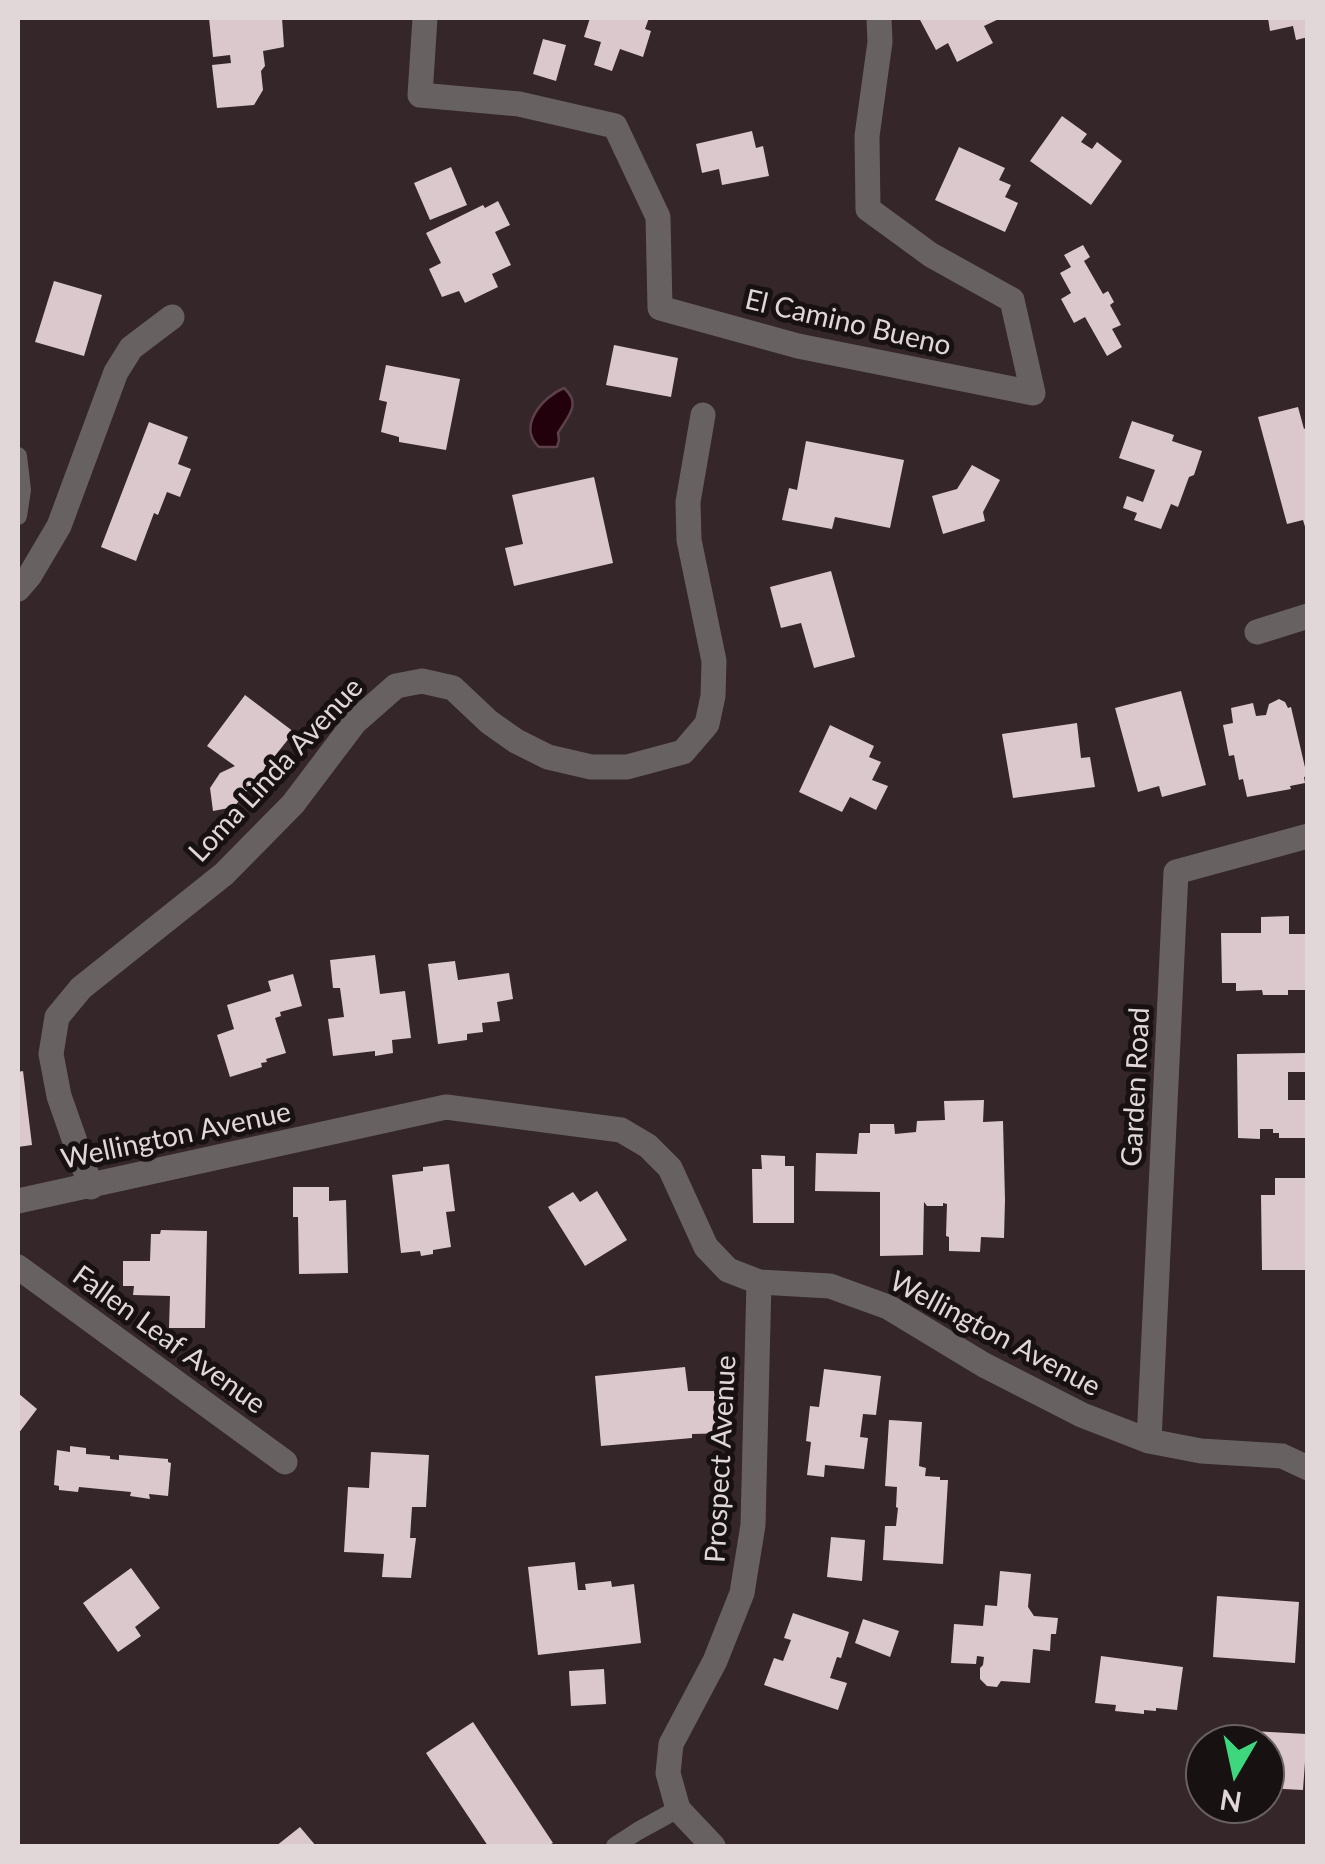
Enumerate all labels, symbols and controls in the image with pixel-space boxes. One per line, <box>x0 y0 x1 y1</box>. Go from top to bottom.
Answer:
street label: El Camino Bueno <box>742 283 954 363</box>
street label: Loma Linda Avenue <box>182 671 370 869</box>
street label: Garden Road <box>1115 1007 1157 1167</box>
street label: Wellington Avenue <box>58 1095 294 1177</box>
street label: Fallen Leaf Avenue <box>66 1259 272 1421</box>
street label: Wellington Avenue <box>884 1264 1106 1404</box>
street label: Prospect Avenue <box>699 1354 743 1564</box>
north arrow <box>1185 1724 1285 1824</box>
text: N <box>1217 1783 1244 1820</box>

